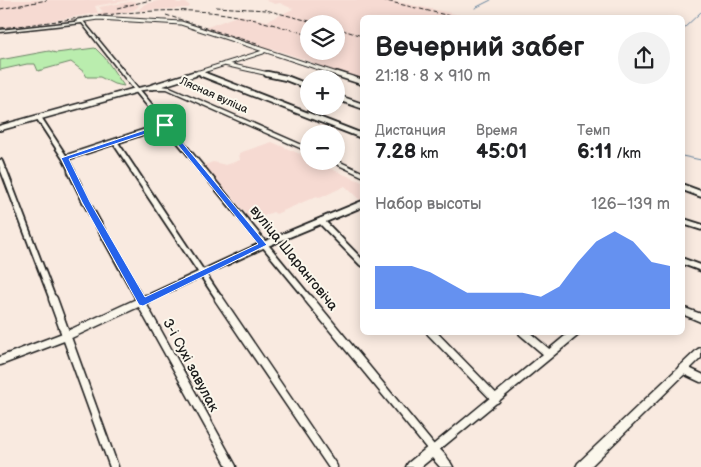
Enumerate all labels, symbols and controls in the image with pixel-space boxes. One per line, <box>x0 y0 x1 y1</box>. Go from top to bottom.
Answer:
map controls <box>300 15 345 170</box>
button: layers <box>300 15 345 60</box>
text: Вечерний забег <box>375 31 584 64</box>
button: share <box>618 32 670 84</box>
text: 21:18 · 8 × 910 m <box>375 67 491 86</box>
button: + <box>300 70 345 115</box>
street label: Лясная вуліца <box>177 74 250 116</box>
pin <box>144 104 186 146</box>
icon: arrive <box>151 111 179 139</box>
text: Дистанция <box>375 122 446 139</box>
text: Время <box>476 122 518 139</box>
text: Темп <box>577 122 610 139</box>
button: − <box>300 125 345 170</box>
text: 7.28 <box>375 139 416 164</box>
text: 45:01 <box>476 139 527 164</box>
text: 6:11 <box>577 139 612 164</box>
text: km <box>416 145 439 162</box>
text: /km <box>612 145 641 162</box>
text: Набор высоты <box>375 195 482 214</box>
text: 126–139 m <box>591 195 670 214</box>
street label: вуліца Шаранговіча <box>246 202 342 314</box>
street label: 3-і Сухі завулак <box>159 316 223 415</box>

